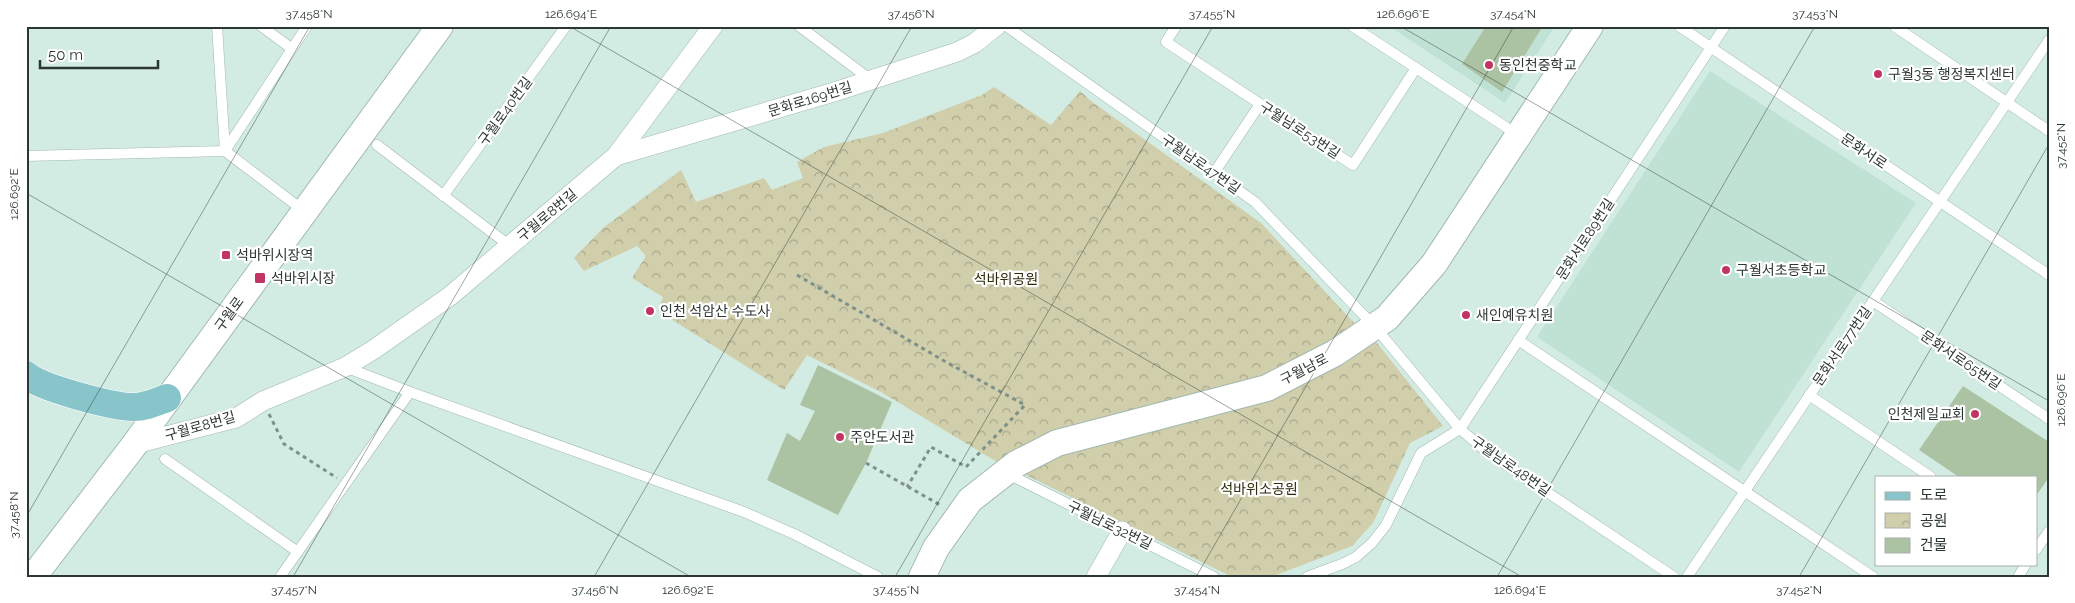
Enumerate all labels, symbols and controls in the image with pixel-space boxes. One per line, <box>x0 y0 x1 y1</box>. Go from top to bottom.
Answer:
text: 37.458°N <box>286 7 332 21</box>
text: 126.694°E <box>545 7 597 21</box>
text: 37.456°N <box>887 7 935 21</box>
text: 37.455°N <box>1189 7 1235 21</box>
text: 126.696°E <box>1377 7 1429 21</box>
text: 37.454°N <box>1490 7 1536 21</box>
text: 37.453°N <box>1792 7 1838 21</box>
scale bar <box>40 38 158 70</box>
text: 50 m <box>48 46 83 64</box>
place label: 동인천중학교 <box>1499 57 1576 73</box>
marker: 동인천중학교 <box>1483 59 1495 71</box>
place label: 구월3동 행정복지센터 <box>1888 66 2015 82</box>
marker: 구월3동 행정복지센터 <box>1872 68 1884 80</box>
street label: 구월로40번길 <box>475 74 535 148</box>
street label: 문화로169번길 <box>766 79 854 119</box>
street label: 구월남로53번길 <box>1257 98 1343 162</box>
text: 37.452°N <box>2054 123 2068 169</box>
street label: 문화서로 <box>1838 130 1890 172</box>
street label: 구월남로47번길 <box>1159 131 1243 197</box>
text: 126.692°E <box>7 168 21 220</box>
street label: 구월로8번길 <box>514 186 580 244</box>
street label: 문화서로89번길 <box>1553 195 1617 283</box>
place label: 석바위시장역 <box>236 247 313 263</box>
marker: 석바위시장역 <box>220 249 232 261</box>
place label: 구월서초등학교 <box>1736 262 1826 278</box>
marker: 구월서초등학교 <box>1720 264 1732 276</box>
place label: 석바위시장 <box>271 270 336 286</box>
marker: 석바위시장 <box>253 271 267 285</box>
park label: 석바위공원 <box>974 271 1038 287</box>
street label: 구월로 <box>211 294 247 334</box>
place label: 인천 석암산 수도사 <box>660 303 770 319</box>
street label: 문화서로77번길 <box>1810 303 1874 389</box>
marker: 인천 석암산 수도사 <box>644 305 656 317</box>
place label: 새인예유치원 <box>1476 307 1553 323</box>
marker: 새인예유치원 <box>1460 309 1472 321</box>
street label: 문화서로65번길 <box>1918 327 2004 393</box>
street label: 구월남로 <box>1277 350 1331 388</box>
text: 126.696°E <box>2054 374 2068 426</box>
place label: 인천제일교회 <box>1888 406 1965 422</box>
street label: 구월로8번길 <box>163 408 237 444</box>
marker: 인천제일교회 <box>1969 408 1981 420</box>
place label: 주안도서관 <box>850 429 915 445</box>
marker: 주안도서관 <box>834 431 846 443</box>
street label: 구월남로48번길 <box>1468 433 1554 499</box>
legend <box>1875 476 2038 566</box>
park label: 석바위소공원 <box>1220 481 1298 497</box>
text: 도로 <box>1920 486 1948 504</box>
text: 37.458°N <box>7 492 21 538</box>
street label: 구월남로32번길 <box>1065 498 1155 552</box>
text: 공원 <box>1920 512 1948 530</box>
text: 건물 <box>1920 536 1948 554</box>
text: 37.457°N <box>271 583 317 597</box>
text: 37.456°N <box>571 583 619 597</box>
text: 126.692°E <box>662 583 714 597</box>
text: 37.455°N <box>873 583 919 597</box>
text: 37.454°N <box>1174 583 1220 597</box>
text: 126.694°E <box>1494 583 1546 597</box>
text: 37.452°N <box>1776 583 1822 597</box>

